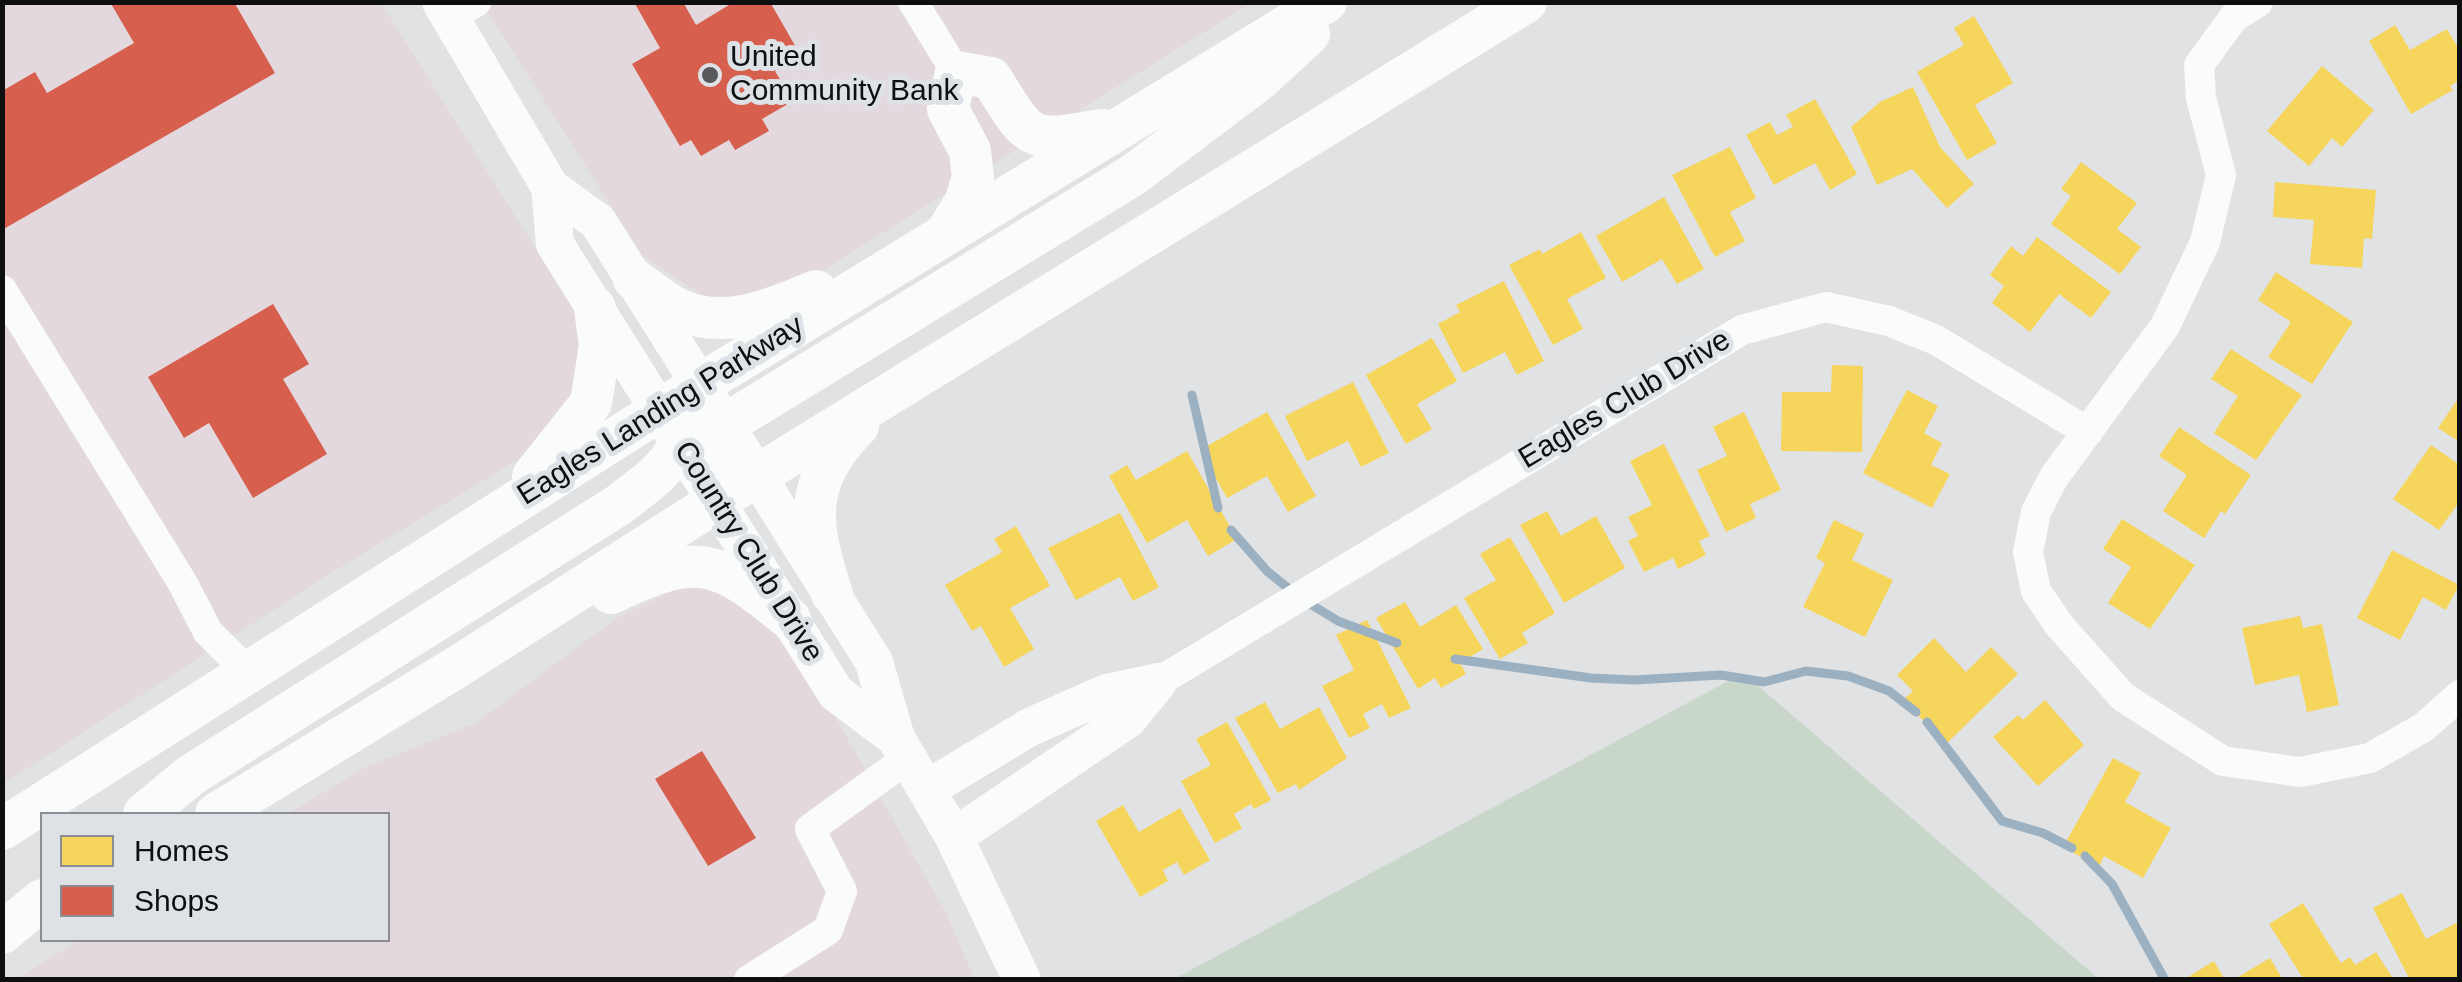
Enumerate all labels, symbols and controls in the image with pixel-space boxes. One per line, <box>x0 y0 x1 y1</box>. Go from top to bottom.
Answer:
place label: United Community Bank <box>730 40 958 110</box>
marker: United Community Bank <box>699 64 721 86</box>
street label: Eagles Landing Parkway <box>511 308 811 514</box>
street label: Eagles Club Drive <box>1513 323 1737 477</box>
street label: Country Club Drive <box>666 435 830 669</box>
legend <box>40 812 390 942</box>
text: Homes <box>134 834 229 867</box>
text: Shops <box>134 884 219 917</box>

